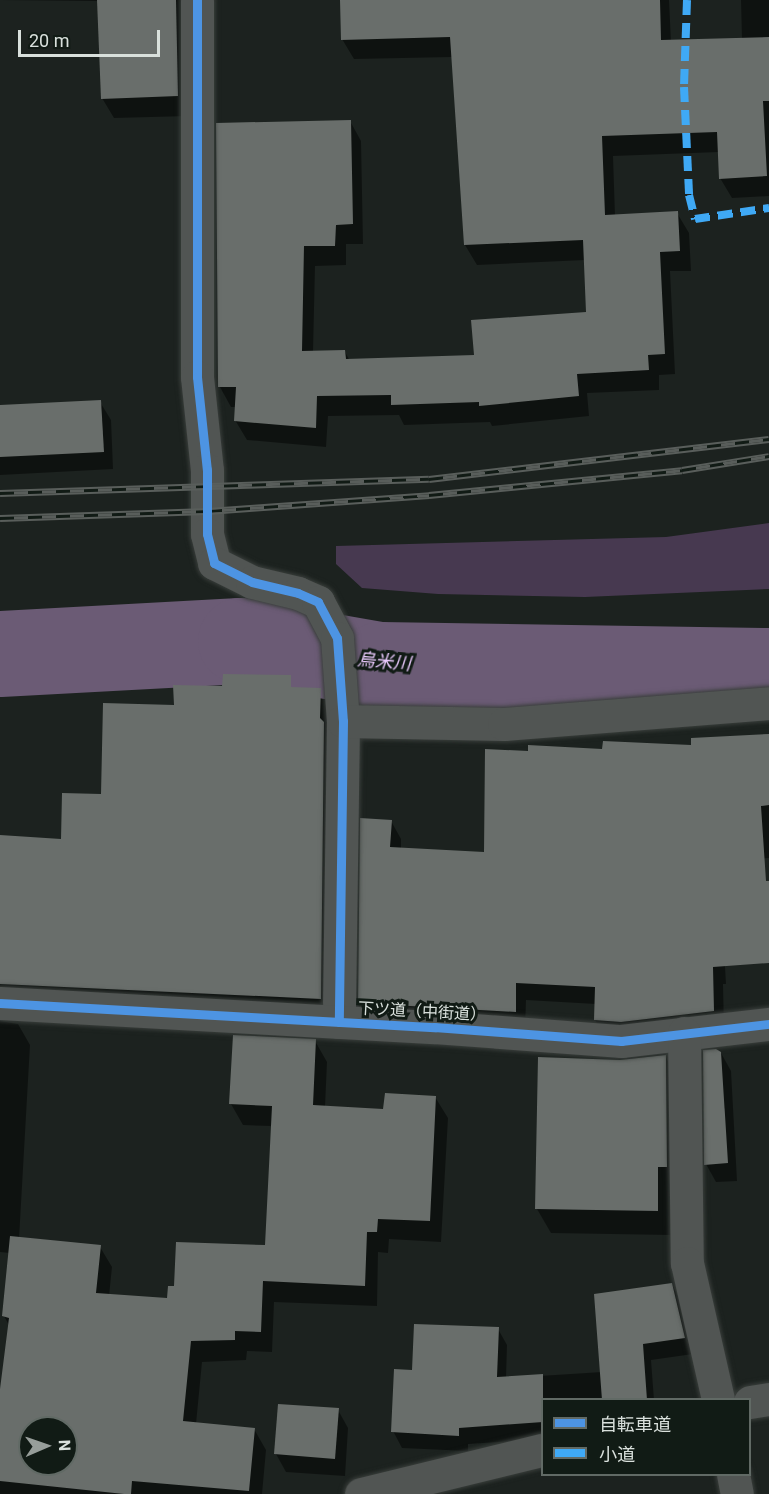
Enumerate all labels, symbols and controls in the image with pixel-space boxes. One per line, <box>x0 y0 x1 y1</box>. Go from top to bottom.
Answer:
scale bar <box>21 18 164 56</box>
text: 20 m <box>29 30 69 51</box>
water label: 烏米川 <box>356 649 412 675</box>
street label: 下ツ道（中街道） <box>358 999 486 1025</box>
legend <box>541 1398 751 1476</box>
text: 自転車道 <box>599 1414 671 1435</box>
north arrow <box>18 1416 78 1476</box>
text: N <box>55 1439 74 1451</box>
text: 小道 <box>599 1444 635 1465</box>

